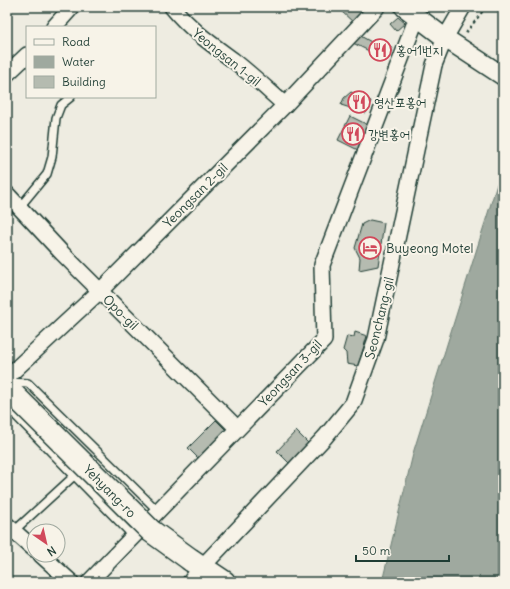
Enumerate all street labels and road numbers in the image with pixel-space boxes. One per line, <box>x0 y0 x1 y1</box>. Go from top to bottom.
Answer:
street label: Yeongsan 1-gil <box>189 25 264 90</box>
street label: Yeongsan 2-gil <box>159 159 231 231</box>
street label: Seonchang-gil <box>361 275 398 361</box>
street label: Opo-gil <box>99 291 142 334</box>
street label: Yeongsan 3-gil <box>255 336 326 410</box>
street label: Yehyang-ro <box>80 461 140 521</box>

